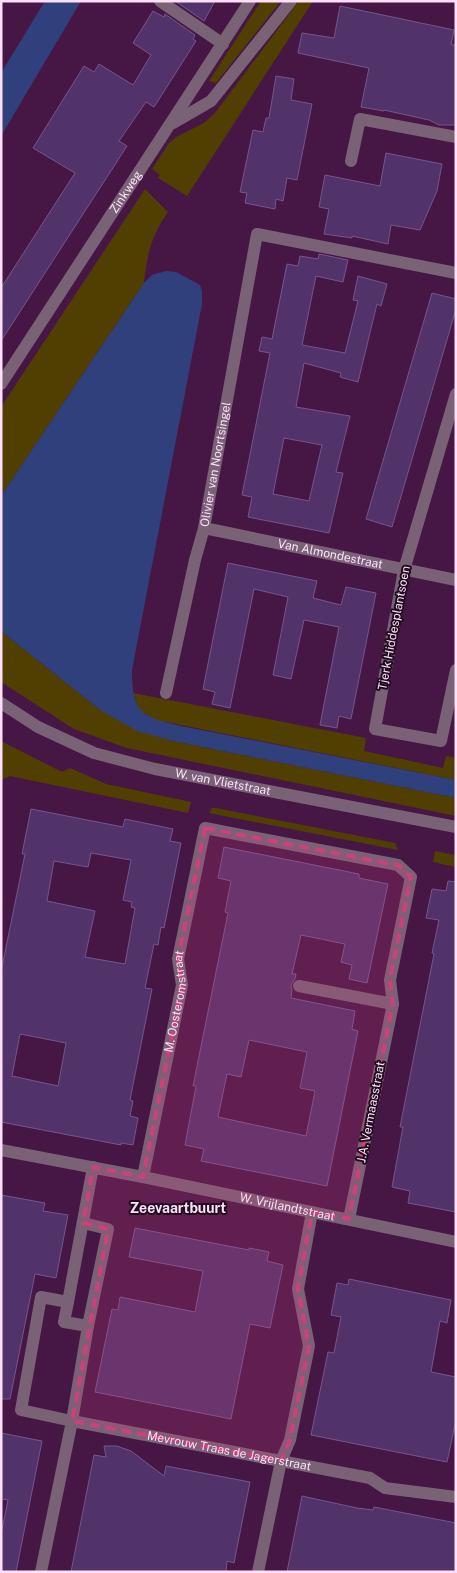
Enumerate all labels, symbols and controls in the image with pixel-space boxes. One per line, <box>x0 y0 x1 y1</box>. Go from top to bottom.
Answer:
street label: Zinkweg <box>107 168 145 216</box>
street label: Olivier van Noortsingel <box>197 400 234 528</box>
street label: Van Almondestraat <box>277 536 384 572</box>
street label: Tjerk Hiddesplantsoen <box>375 565 413 691</box>
street label: W. van Vlietstraat <box>174 766 272 798</box>
street label: M. Oosteromstraat <box>161 949 189 1054</box>
street label: J.A. Vermaasstraat <box>354 1060 388 1164</box>
street label: W. Vrijlandtstraat <box>239 1190 337 1224</box>
district label: Zeevaartbuurt <box>130 1200 226 1216</box>
street label: Mevrouw Traas de Jagerstraat <box>146 1429 313 1474</box>

